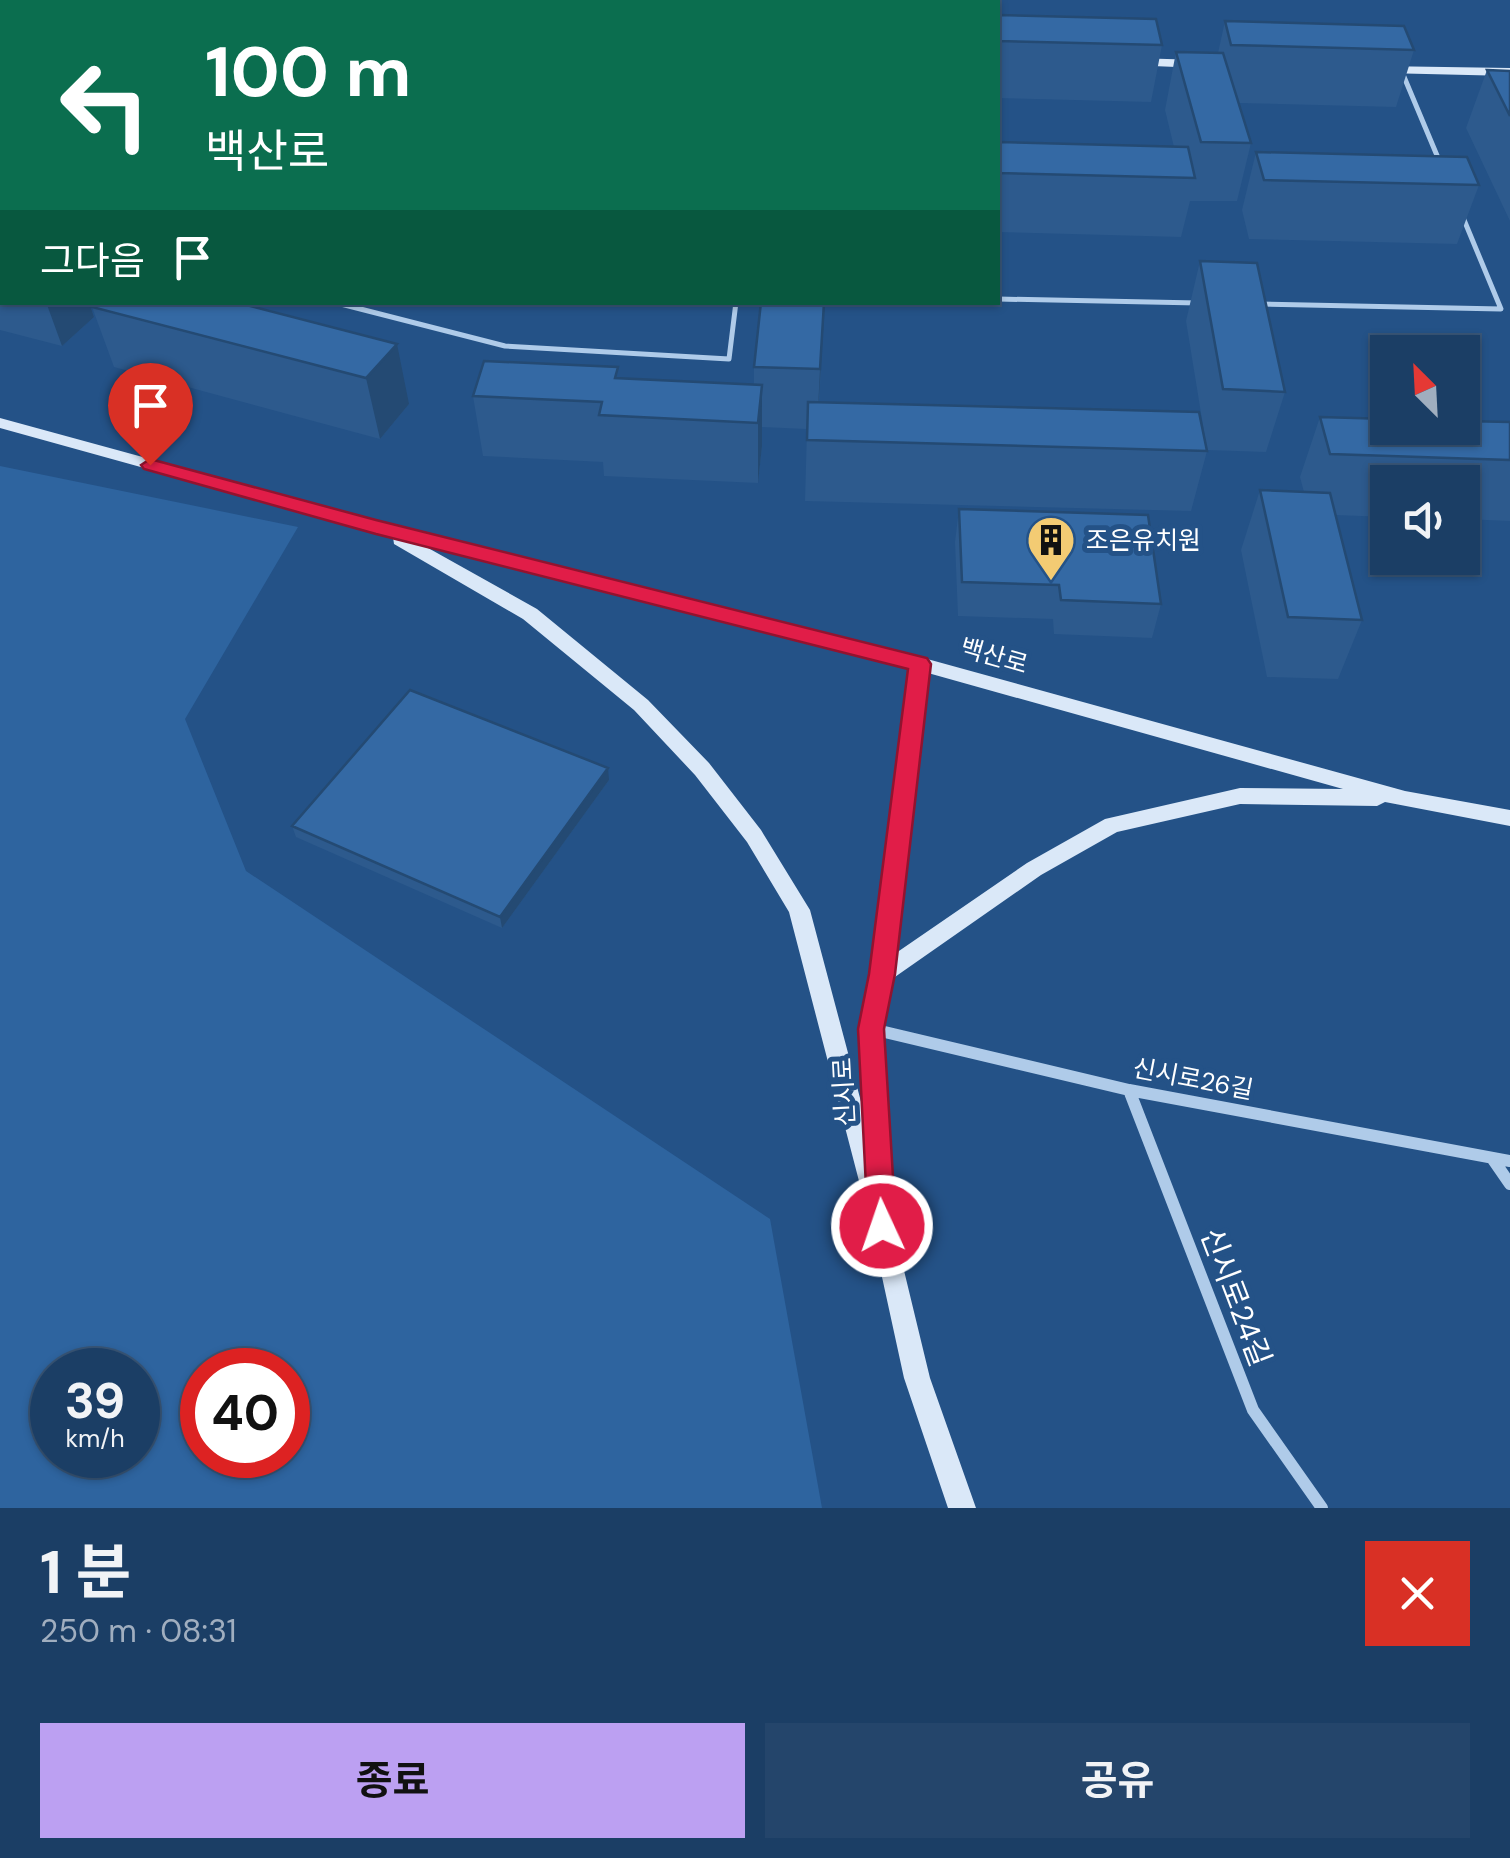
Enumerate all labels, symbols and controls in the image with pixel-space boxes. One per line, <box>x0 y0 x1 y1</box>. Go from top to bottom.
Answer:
text: 100 m <box>205 27 411 118</box>
icon: left <box>40 40 170 170</box>
text: 백산로 <box>205 122 329 181</box>
icon: arrive <box>165 230 220 285</box>
text: 그다음 <box>40 236 145 286</box>
north arrow <box>1370 335 1480 445</box>
map controls <box>1370 335 1480 575</box>
pin <box>108 363 193 466</box>
icon: arrive <box>123 378 178 433</box>
button: sound <box>1370 465 1480 575</box>
building icon: 조은유치원 <box>1025 514 1077 582</box>
place label: 조은유치원 <box>1086 524 1201 557</box>
street label: 백산로 <box>956 631 1032 681</box>
street label: 신시로26길 <box>1130 1051 1256 1107</box>
street label: 신시로 <box>826 1057 862 1127</box>
position arrow <box>830 1174 934 1278</box>
street label: 신시로24길 <box>1192 1222 1280 1372</box>
speed limit sign: 40 <box>180 1348 310 1478</box>
text: 39 <box>65 1368 125 1434</box>
text: km/h <box>65 1422 125 1455</box>
text: 1 분 <box>40 1533 131 1612</box>
button: close <box>1365 1541 1470 1646</box>
text: 250 m · 08:31 <box>40 1610 236 1652</box>
button: 종료 <box>40 1723 745 1838</box>
button: 공유 <box>765 1723 1470 1838</box>

